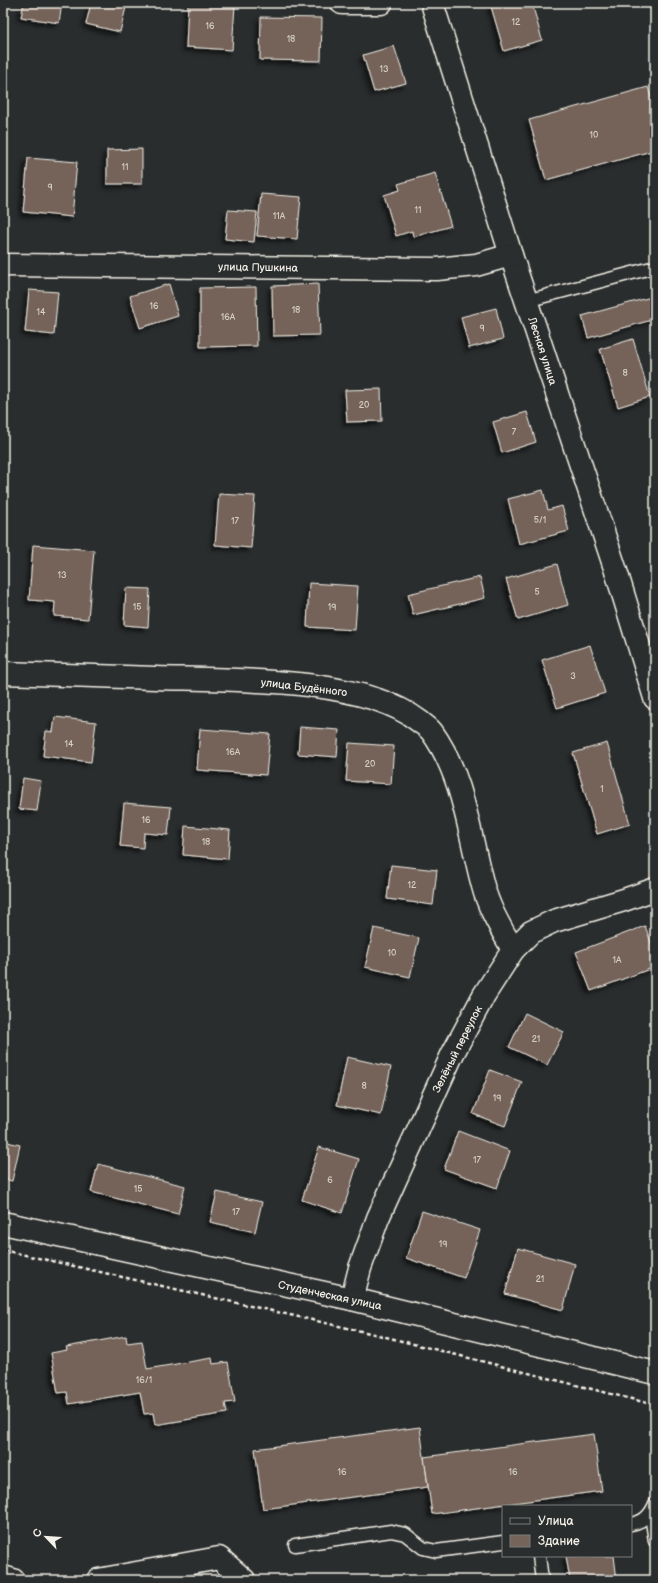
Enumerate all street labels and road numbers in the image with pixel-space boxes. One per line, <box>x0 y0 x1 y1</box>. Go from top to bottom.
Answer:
street label: улица Пушкина <box>218 260 299 275</box>
street label: Лесная улица <box>525 315 560 387</box>
street label: улица Будённого <box>260 676 348 699</box>
street label: Зелёный переулок <box>430 1003 485 1095</box>
street label: Студенческая улица <box>277 1278 383 1313</box>

